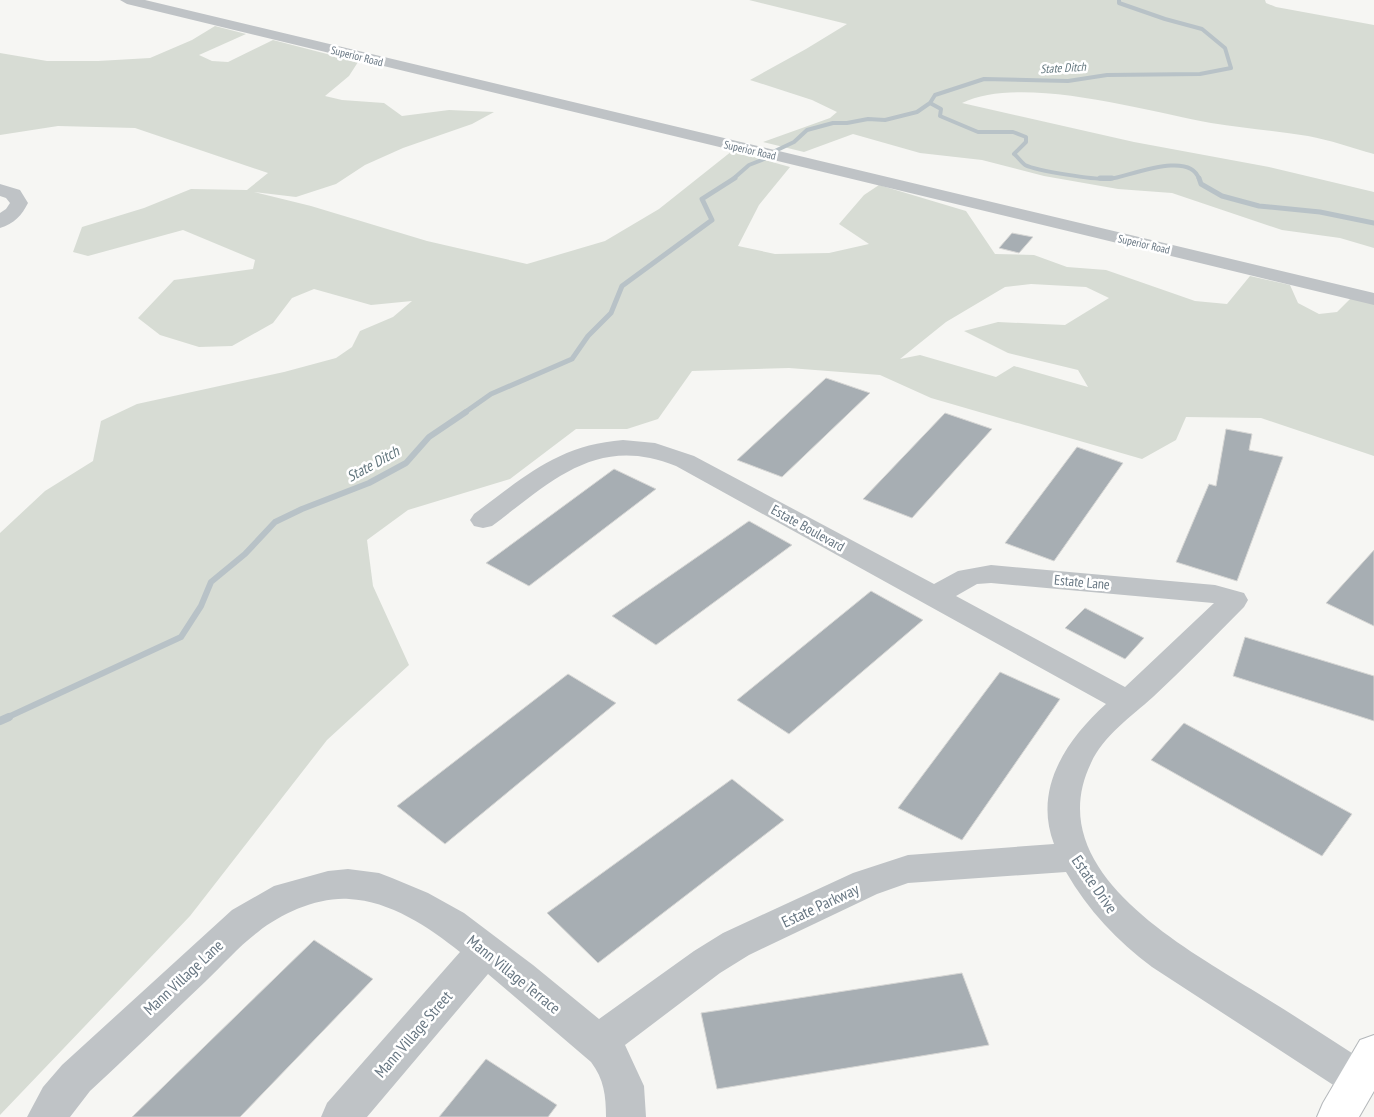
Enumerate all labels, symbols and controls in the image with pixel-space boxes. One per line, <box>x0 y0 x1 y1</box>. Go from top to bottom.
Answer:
street label: Superior Road <box>330 43 385 69</box>
water label: State Ditch <box>1040 59 1087 76</box>
street label: Superior Road <box>723 137 778 163</box>
street label: Superior Road <box>1117 231 1172 257</box>
water label: State Ditch <box>343 441 404 486</box>
street label: Estate Boulevard <box>768 500 848 556</box>
street label: Estate Lane <box>1053 571 1111 593</box>
street label: Estate Drive <box>1068 851 1122 917</box>
street label: Estate Parkway <box>778 878 862 932</box>
street label: Mann Village Terrace <box>463 930 565 1018</box>
street label: Mann Village Lane <box>139 935 227 1019</box>
street label: Mann Village Street <box>370 986 457 1081</box>

